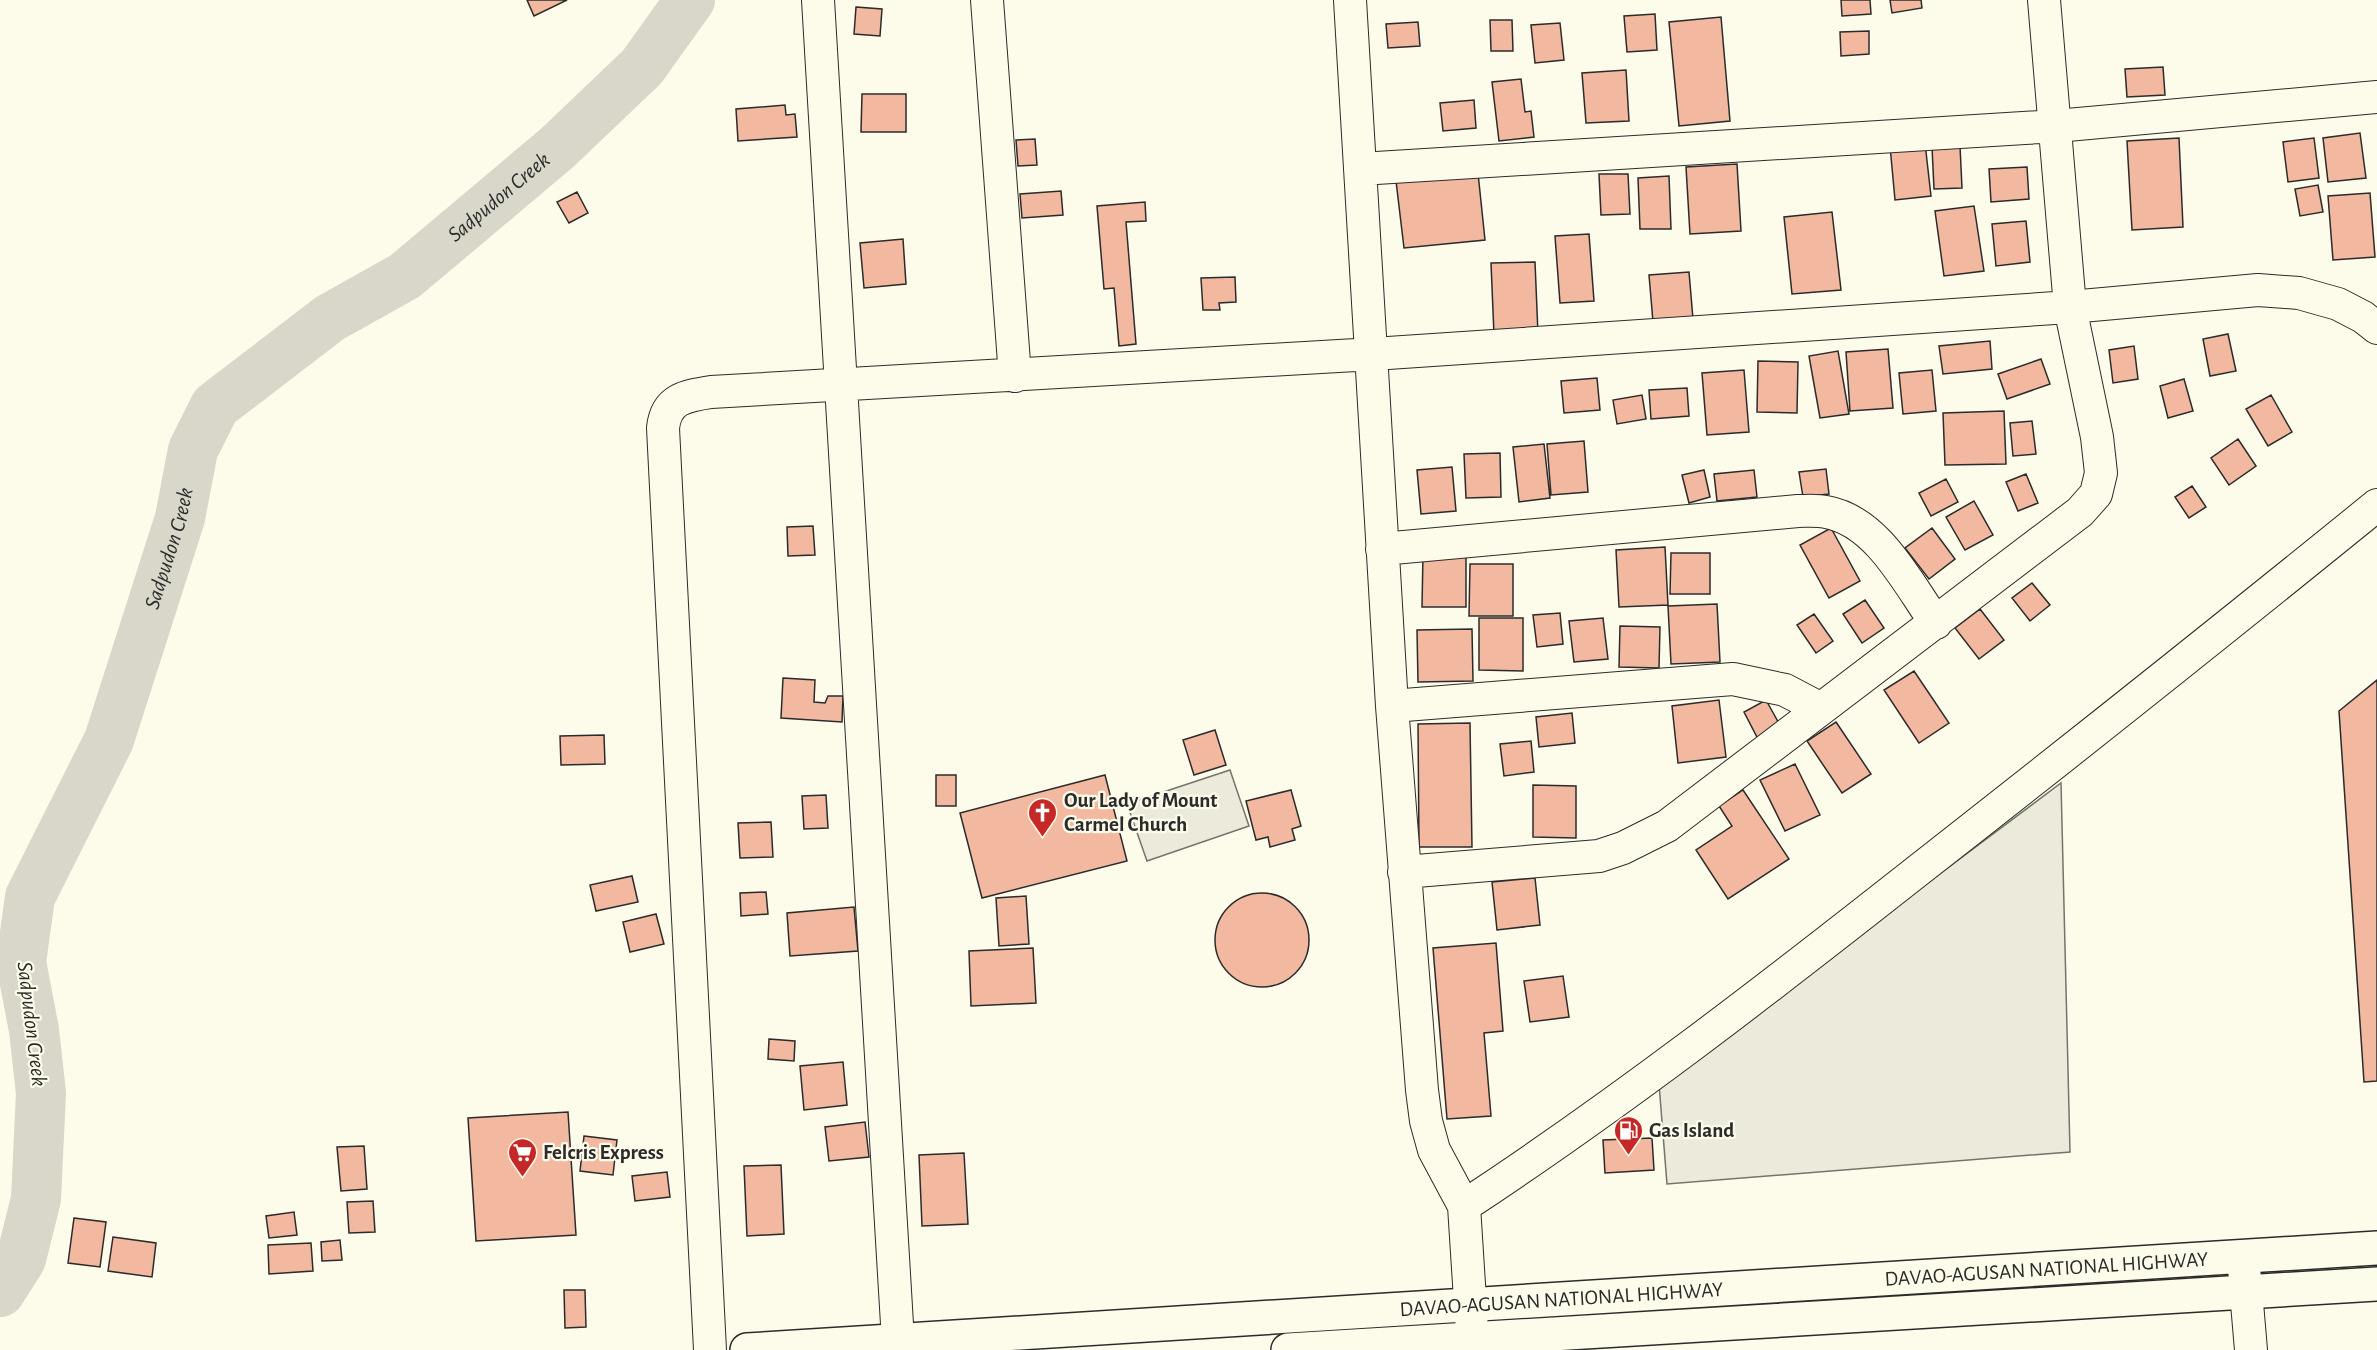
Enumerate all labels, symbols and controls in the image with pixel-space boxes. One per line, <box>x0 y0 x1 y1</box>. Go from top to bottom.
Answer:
water label: Sadpudon Creek <box>444 148 554 246</box>
water label: Sadpudon Creek <box>141 486 197 612</box>
place label: Our Lady of Mount Carmel Church <box>1064 790 1217 835</box>
church icon: Our Lady of Mount Carmel Church <box>1027 796 1059 838</box>
water label: Sadpudon Creek <box>12 960 51 1088</box>
fuel station icon: Gas Island <box>1612 1114 1644 1156</box>
place label: Gas Island <box>1649 1120 1734 1141</box>
supermarket icon: Felcris Express <box>506 1136 538 1178</box>
place label: Felcris Express <box>543 1142 664 1163</box>
street label: DAVAO-AGUSAN NATIONAL HIGHWAY <box>1884 1248 2209 1289</box>
street label: DAVAO-AGUSAN NATIONAL HIGHWAY <box>1399 1278 1724 1320</box>

